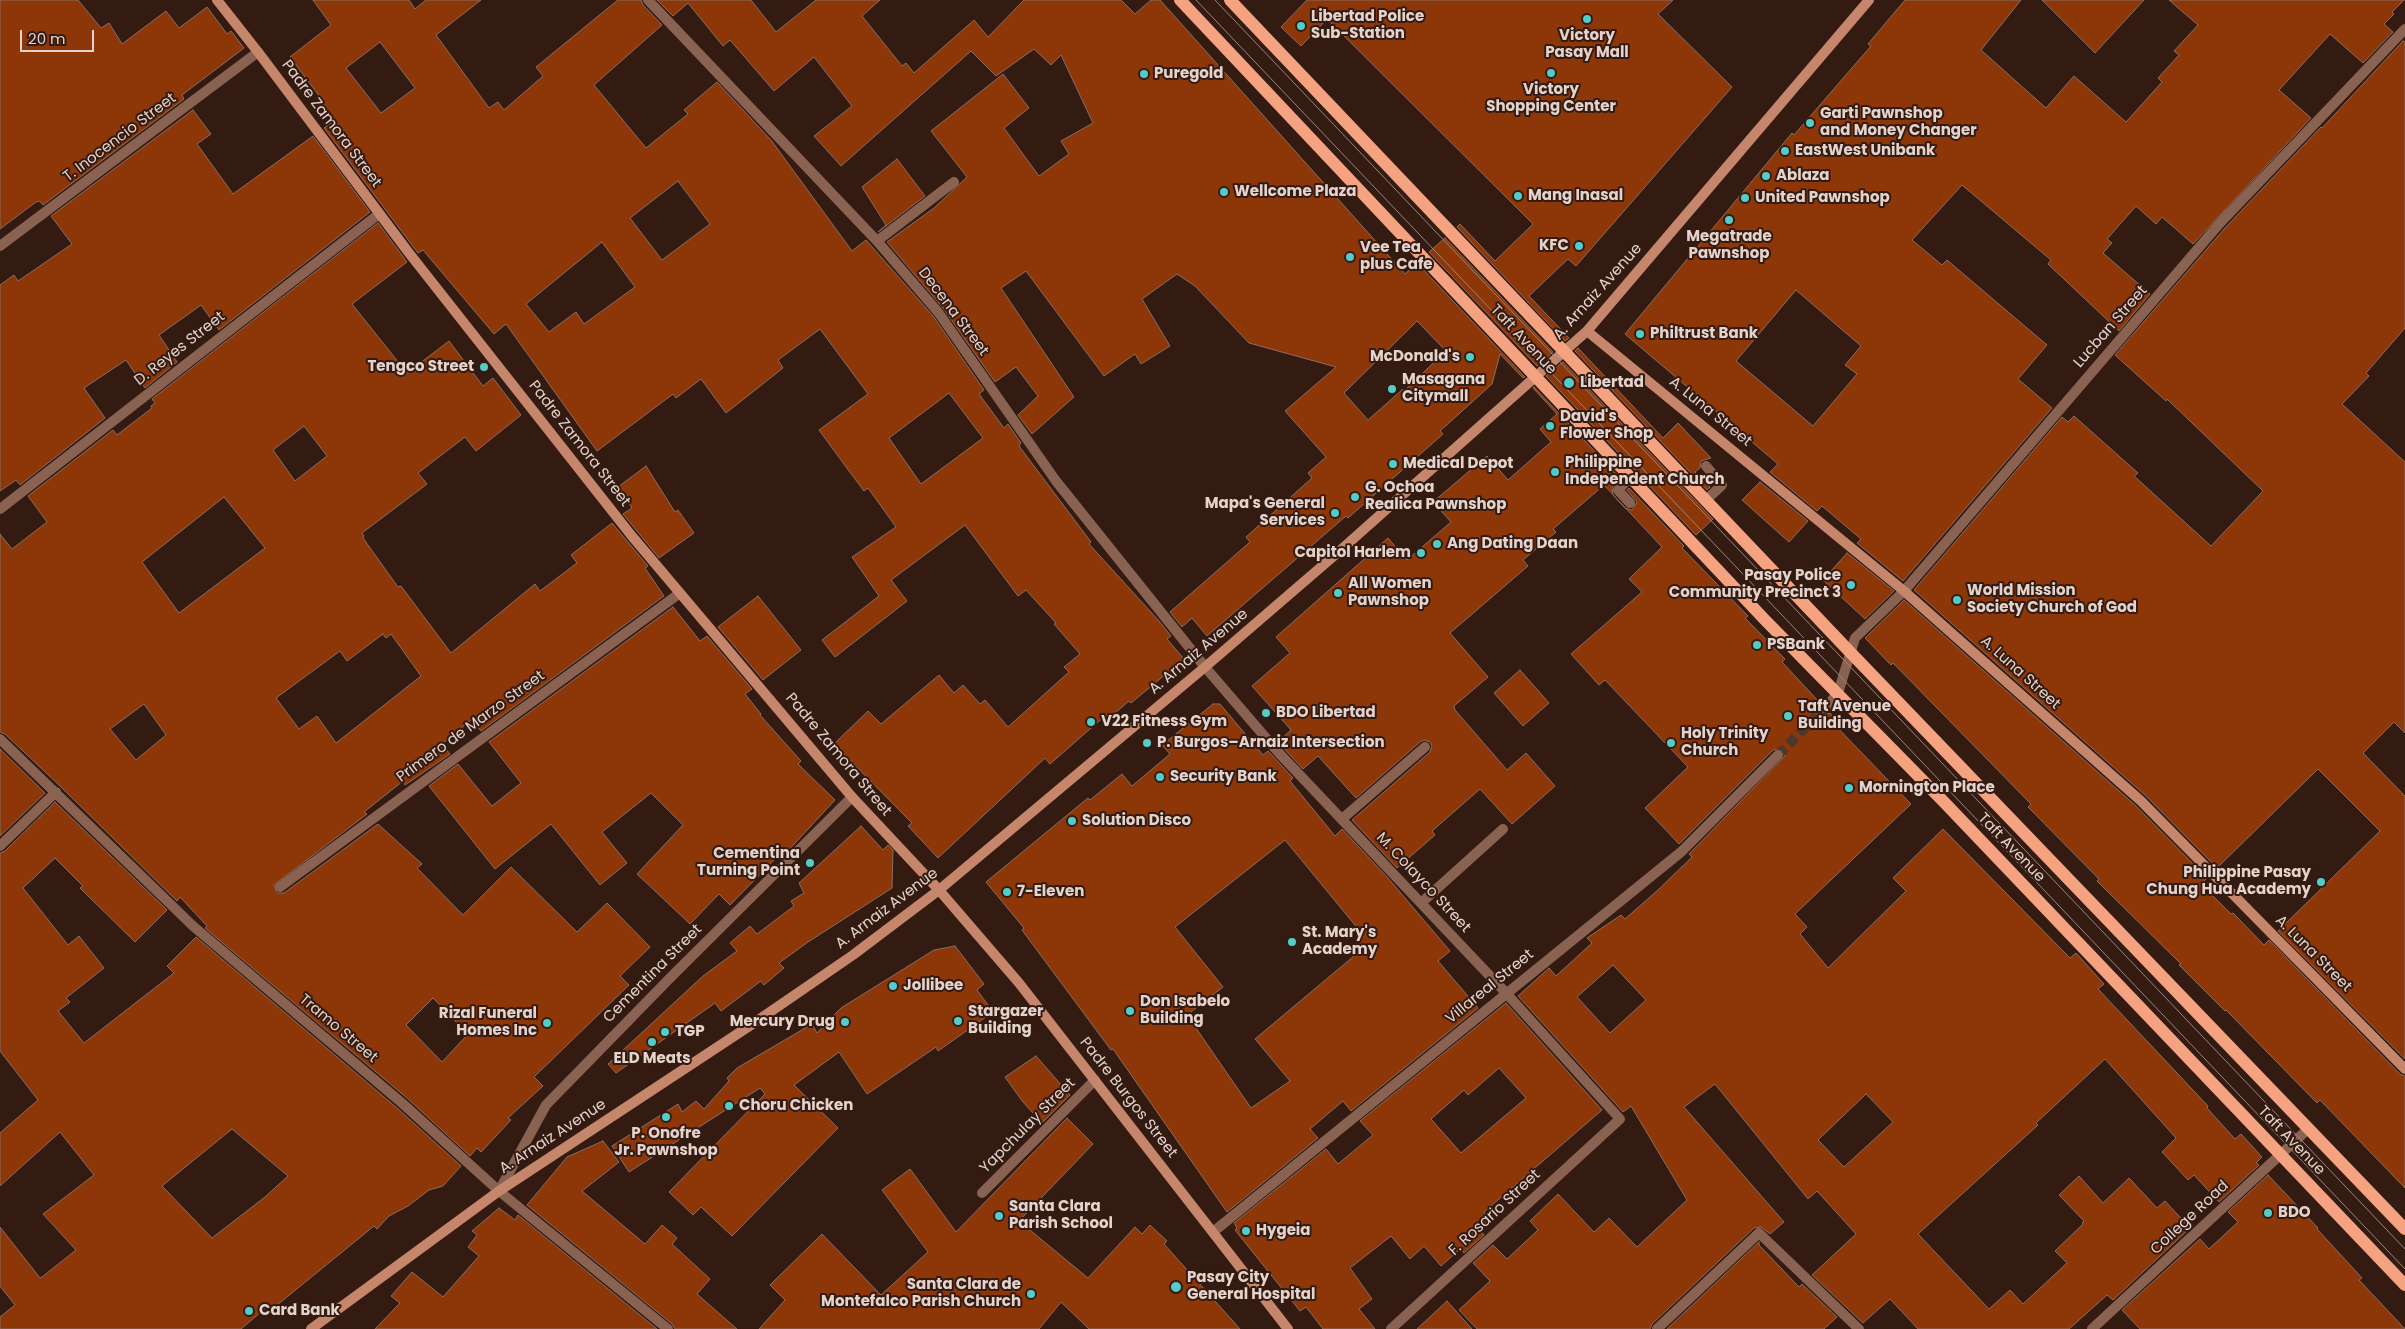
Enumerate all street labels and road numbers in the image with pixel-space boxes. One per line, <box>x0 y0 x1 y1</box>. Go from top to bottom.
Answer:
street label: Padre Zamora Street <box>277 57 385 191</box>
street label: T. Inocencio Street <box>60 90 180 186</box>
street label: A. Arnaiz Avenue <box>1550 240 1646 344</box>
street label: Decena Street <box>914 264 992 360</box>
street label: Lucban Street <box>2070 282 2152 372</box>
street label: Taft Avenue <box>1486 301 1560 379</box>
street label: D. Reyes Street <box>131 308 229 390</box>
street label: A. Luna Street <box>1665 373 1755 451</box>
street label: Padre Zamora Street <box>524 377 634 511</box>
street label: A. Arnaiz Avenue <box>1146 605 1252 699</box>
street label: A. Luna Street <box>1976 633 2064 713</box>
street label: Primero de Marzo Street <box>394 667 548 787</box>
street label: Padre Zamora Street <box>781 690 895 820</box>
street label: Taft Avenue <box>1974 810 2048 886</box>
street label: M. Colayco Street <box>1372 829 1474 937</box>
street label: A. Arnaiz Avenue <box>832 865 942 953</box>
street label: A. Luna Street <box>2271 912 2355 996</box>
street label: Cementina Street <box>600 921 706 1027</box>
street label: Villareal Street <box>1442 946 1538 1028</box>
street label: Tramo Street <box>295 991 381 1067</box>
street label: Padre Burgos Street <box>1075 1034 1181 1162</box>
street label: Yapchulay Street <box>977 1075 1079 1177</box>
street label: A. Arnaiz Avenue <box>496 1096 610 1178</box>
street label: Taft Avenue <box>2254 1103 2328 1179</box>
street label: F. Rosario Street <box>1446 1166 1544 1260</box>
street label: College Road <box>2147 1177 2233 1259</box>

